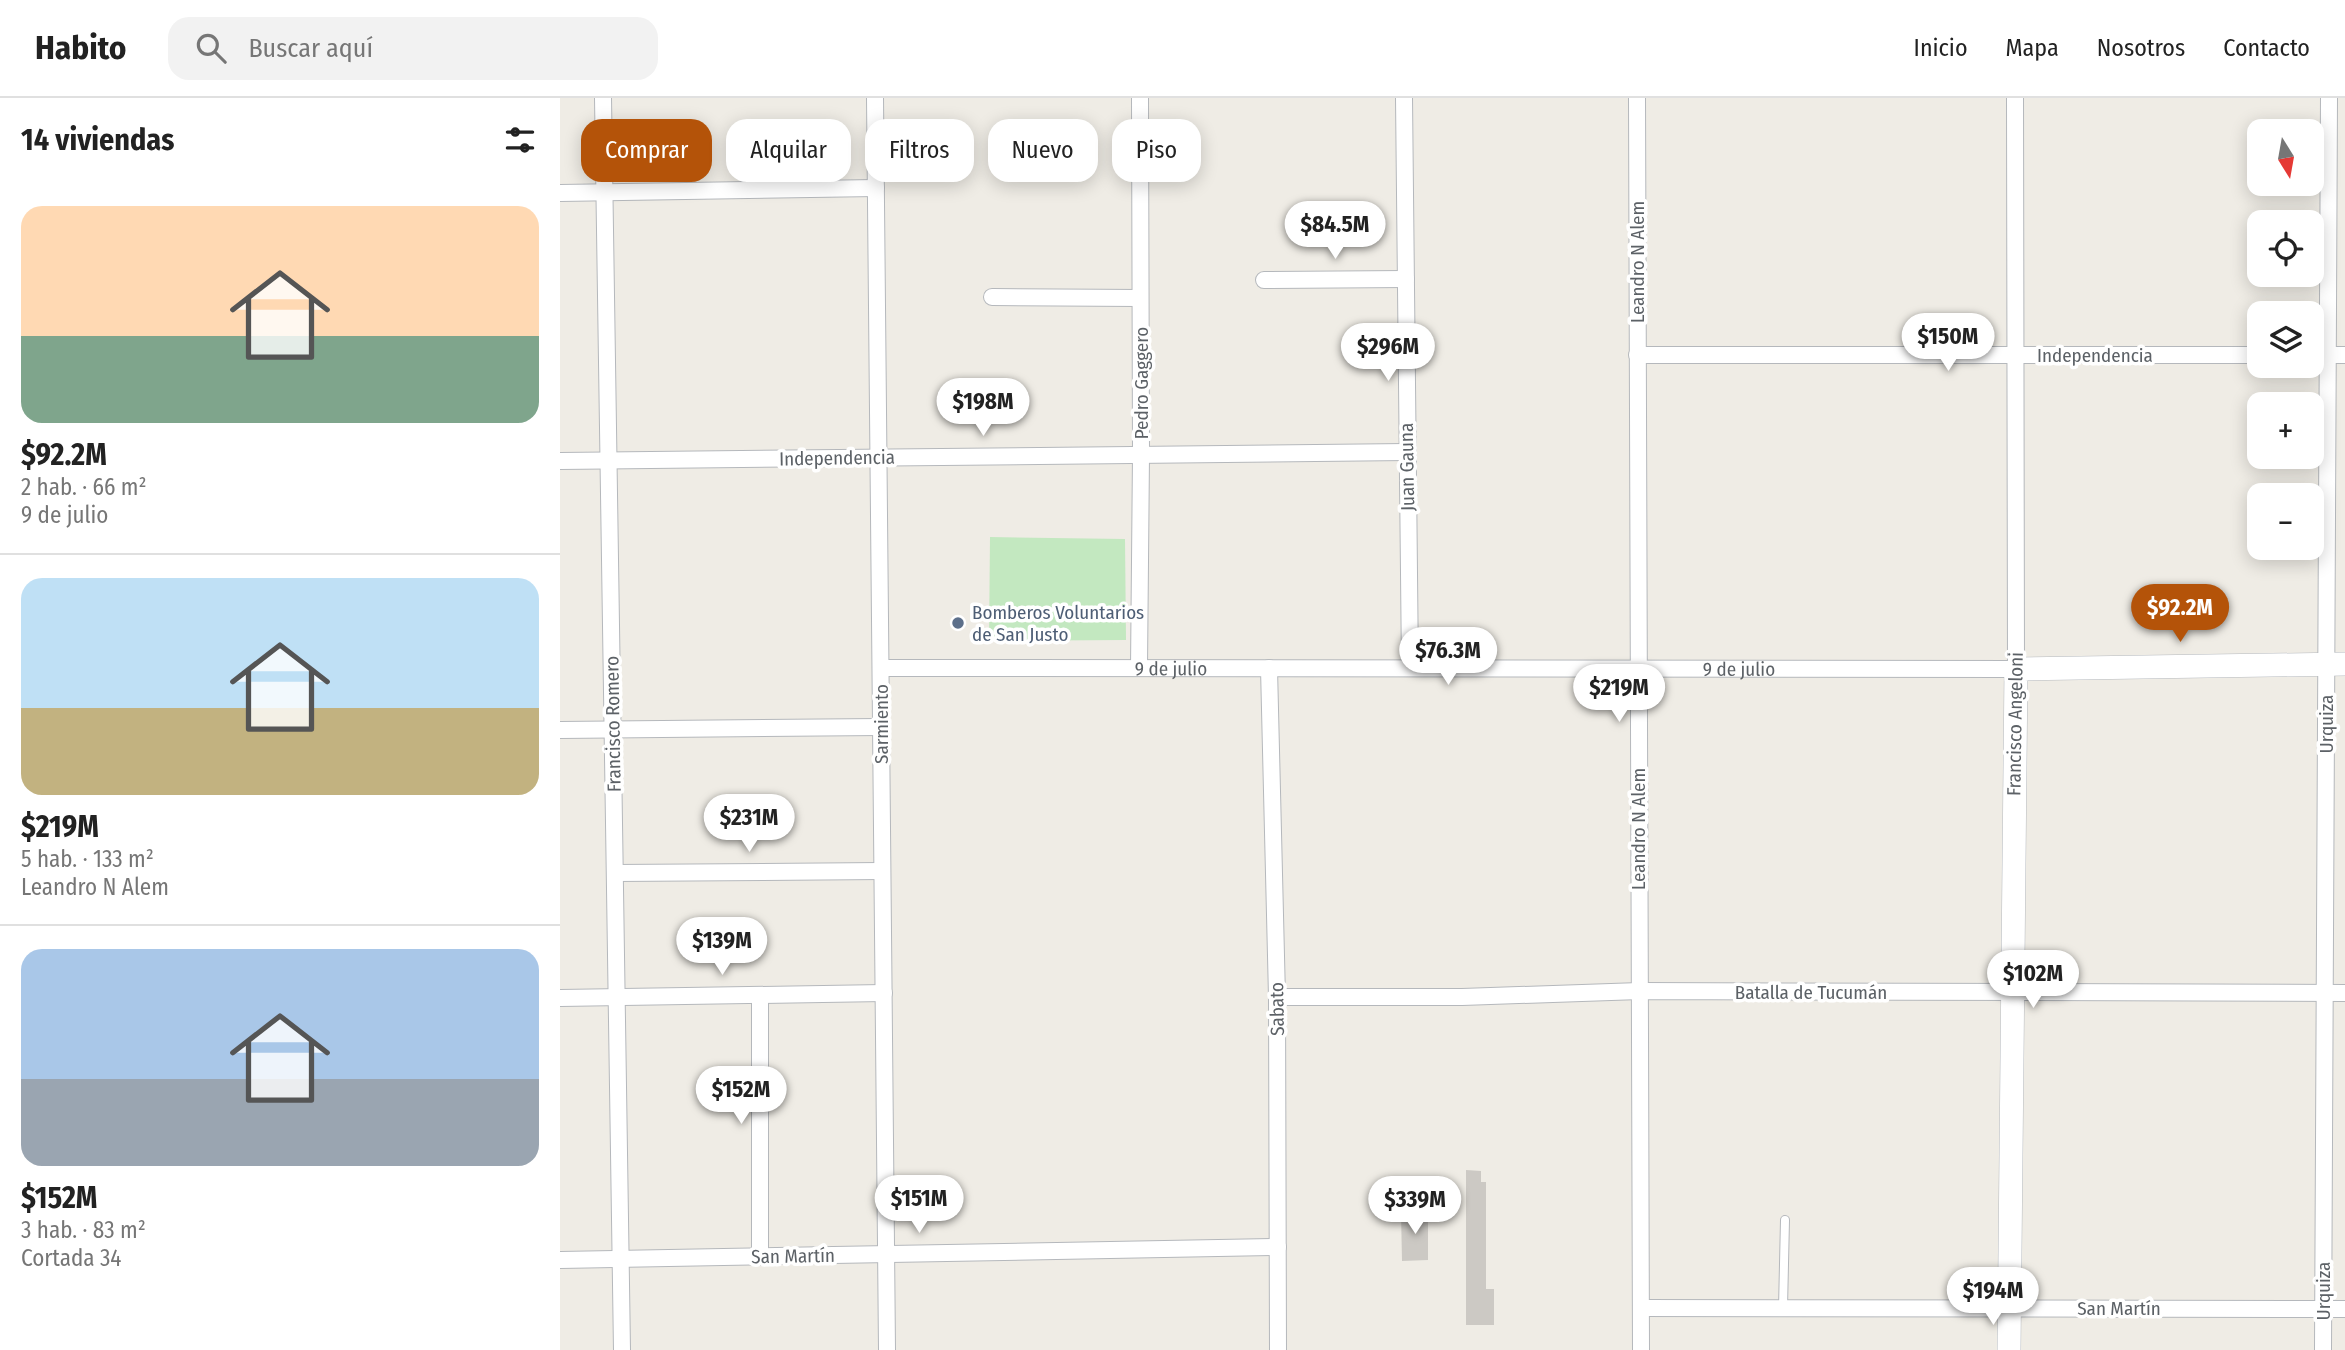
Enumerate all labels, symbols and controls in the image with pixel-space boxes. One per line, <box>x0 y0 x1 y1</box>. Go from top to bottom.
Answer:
search box <box>168 17 658 80</box>
text: Habito <box>35 28 126 68</box>
icon: search <box>192 29 230 67</box>
text: Buscar aquí <box>248 33 373 64</box>
text: Inicio <box>1914 34 1968 62</box>
text: Mapa <box>2006 34 2059 62</box>
text: Nosotros <box>2097 34 2185 62</box>
text: Contacto <box>2223 34 2310 62</box>
chip: Comprar <box>581 119 712 182</box>
chip: Alquilar <box>726 119 851 182</box>
chip: Filtros <box>865 119 974 182</box>
chip: Nuevo <box>988 119 1098 182</box>
chip: Piso <box>1112 119 1201 182</box>
north arrow <box>2247 119 2324 196</box>
map controls <box>2247 119 2324 560</box>
icon: filters <box>501 121 539 159</box>
text: 14 viviendas <box>21 122 174 158</box>
street label: Leandro N Alem <box>1626 201 1649 323</box>
pin: $84.5M <box>1278 202 1392 261</box>
text: $84.5M <box>1301 210 1369 238</box>
button: locate <box>2247 210 2324 287</box>
icon: home <box>217 252 343 378</box>
button: layers <box>2247 301 2324 378</box>
pin: $150M <box>1899 314 1997 373</box>
text: $150M <box>1918 322 1978 350</box>
pin: $296M <box>1339 324 1437 383</box>
street label: Pedro Gaggero <box>1130 327 1153 439</box>
text: $296M <box>1357 332 1419 360</box>
street label: Independencia <box>2037 344 2153 367</box>
pin: $198M <box>934 378 1032 438</box>
text: $198M <box>953 387 1013 415</box>
button: + <box>2247 392 2324 469</box>
street label: Juan Gauna <box>1395 423 1419 511</box>
text: $92.2M <box>21 437 107 473</box>
street label: Independencia <box>779 445 895 471</box>
text: 2 hab. · 66 m² <box>21 473 147 501</box>
button: − <box>2247 483 2324 560</box>
text: 9 de julio <box>21 501 108 529</box>
pin: $92.2M <box>2123 584 2237 644</box>
text: $92.2M <box>2147 593 2213 621</box>
place label: Bomberos Voluntarios de San Justo <box>972 601 1144 646</box>
marker: Bomberos Voluntarios de San Justo <box>950 615 966 631</box>
icon: home <box>217 624 343 750</box>
pin: $76.3M <box>1391 628 1505 687</box>
text: $76.3M <box>1415 636 1481 664</box>
street label: Francisco Angeloni <box>2002 652 2028 796</box>
street label: Francisco Romero <box>600 656 626 792</box>
street label: 9 de julio <box>1135 657 1207 680</box>
street label: 9 de julio <box>1703 657 1775 680</box>
pin: $219M <box>1570 664 1668 724</box>
text: $219M <box>1589 673 1649 701</box>
street label: Sarmiento <box>870 684 893 764</box>
street label: Urquiza <box>2315 695 2338 753</box>
street label: Leandro N Alem <box>1627 768 1650 890</box>
pin: $231M <box>700 794 798 854</box>
text: $231M <box>720 803 778 831</box>
text: $219M <box>21 809 99 845</box>
text: 5 hab. · 133 m² <box>21 845 154 873</box>
text: Leandro N Alem <box>21 873 169 901</box>
pin: $139M <box>673 918 771 977</box>
text: $139M <box>692 926 752 954</box>
pin: $102M <box>1984 950 2082 1010</box>
text: $102M <box>2003 959 2063 987</box>
street label: Batalla de Tucumán <box>1735 981 1887 1004</box>
street label: Sabato <box>1265 982 1289 1036</box>
icon: home <box>217 995 343 1121</box>
pin: $152M <box>692 1066 790 1126</box>
text: $152M <box>712 1075 770 1103</box>
pin: $151M <box>870 1176 968 1235</box>
pin: $339M <box>1366 1176 1464 1236</box>
text: $152M <box>21 1180 97 1216</box>
text: $151M <box>891 1184 947 1212</box>
text: $339M <box>1384 1185 1446 1213</box>
text: 3 hab. · 83 m² <box>21 1216 146 1244</box>
text: Cortada 34 <box>21 1244 121 1272</box>
street label: San Martín <box>751 1244 835 1268</box>
street label: Urquiza <box>2312 1262 2335 1320</box>
pin: $194M <box>1944 1268 2042 1327</box>
text: $194M <box>1963 1276 2023 1304</box>
street label: San Martín <box>2077 1297 2161 1320</box>

